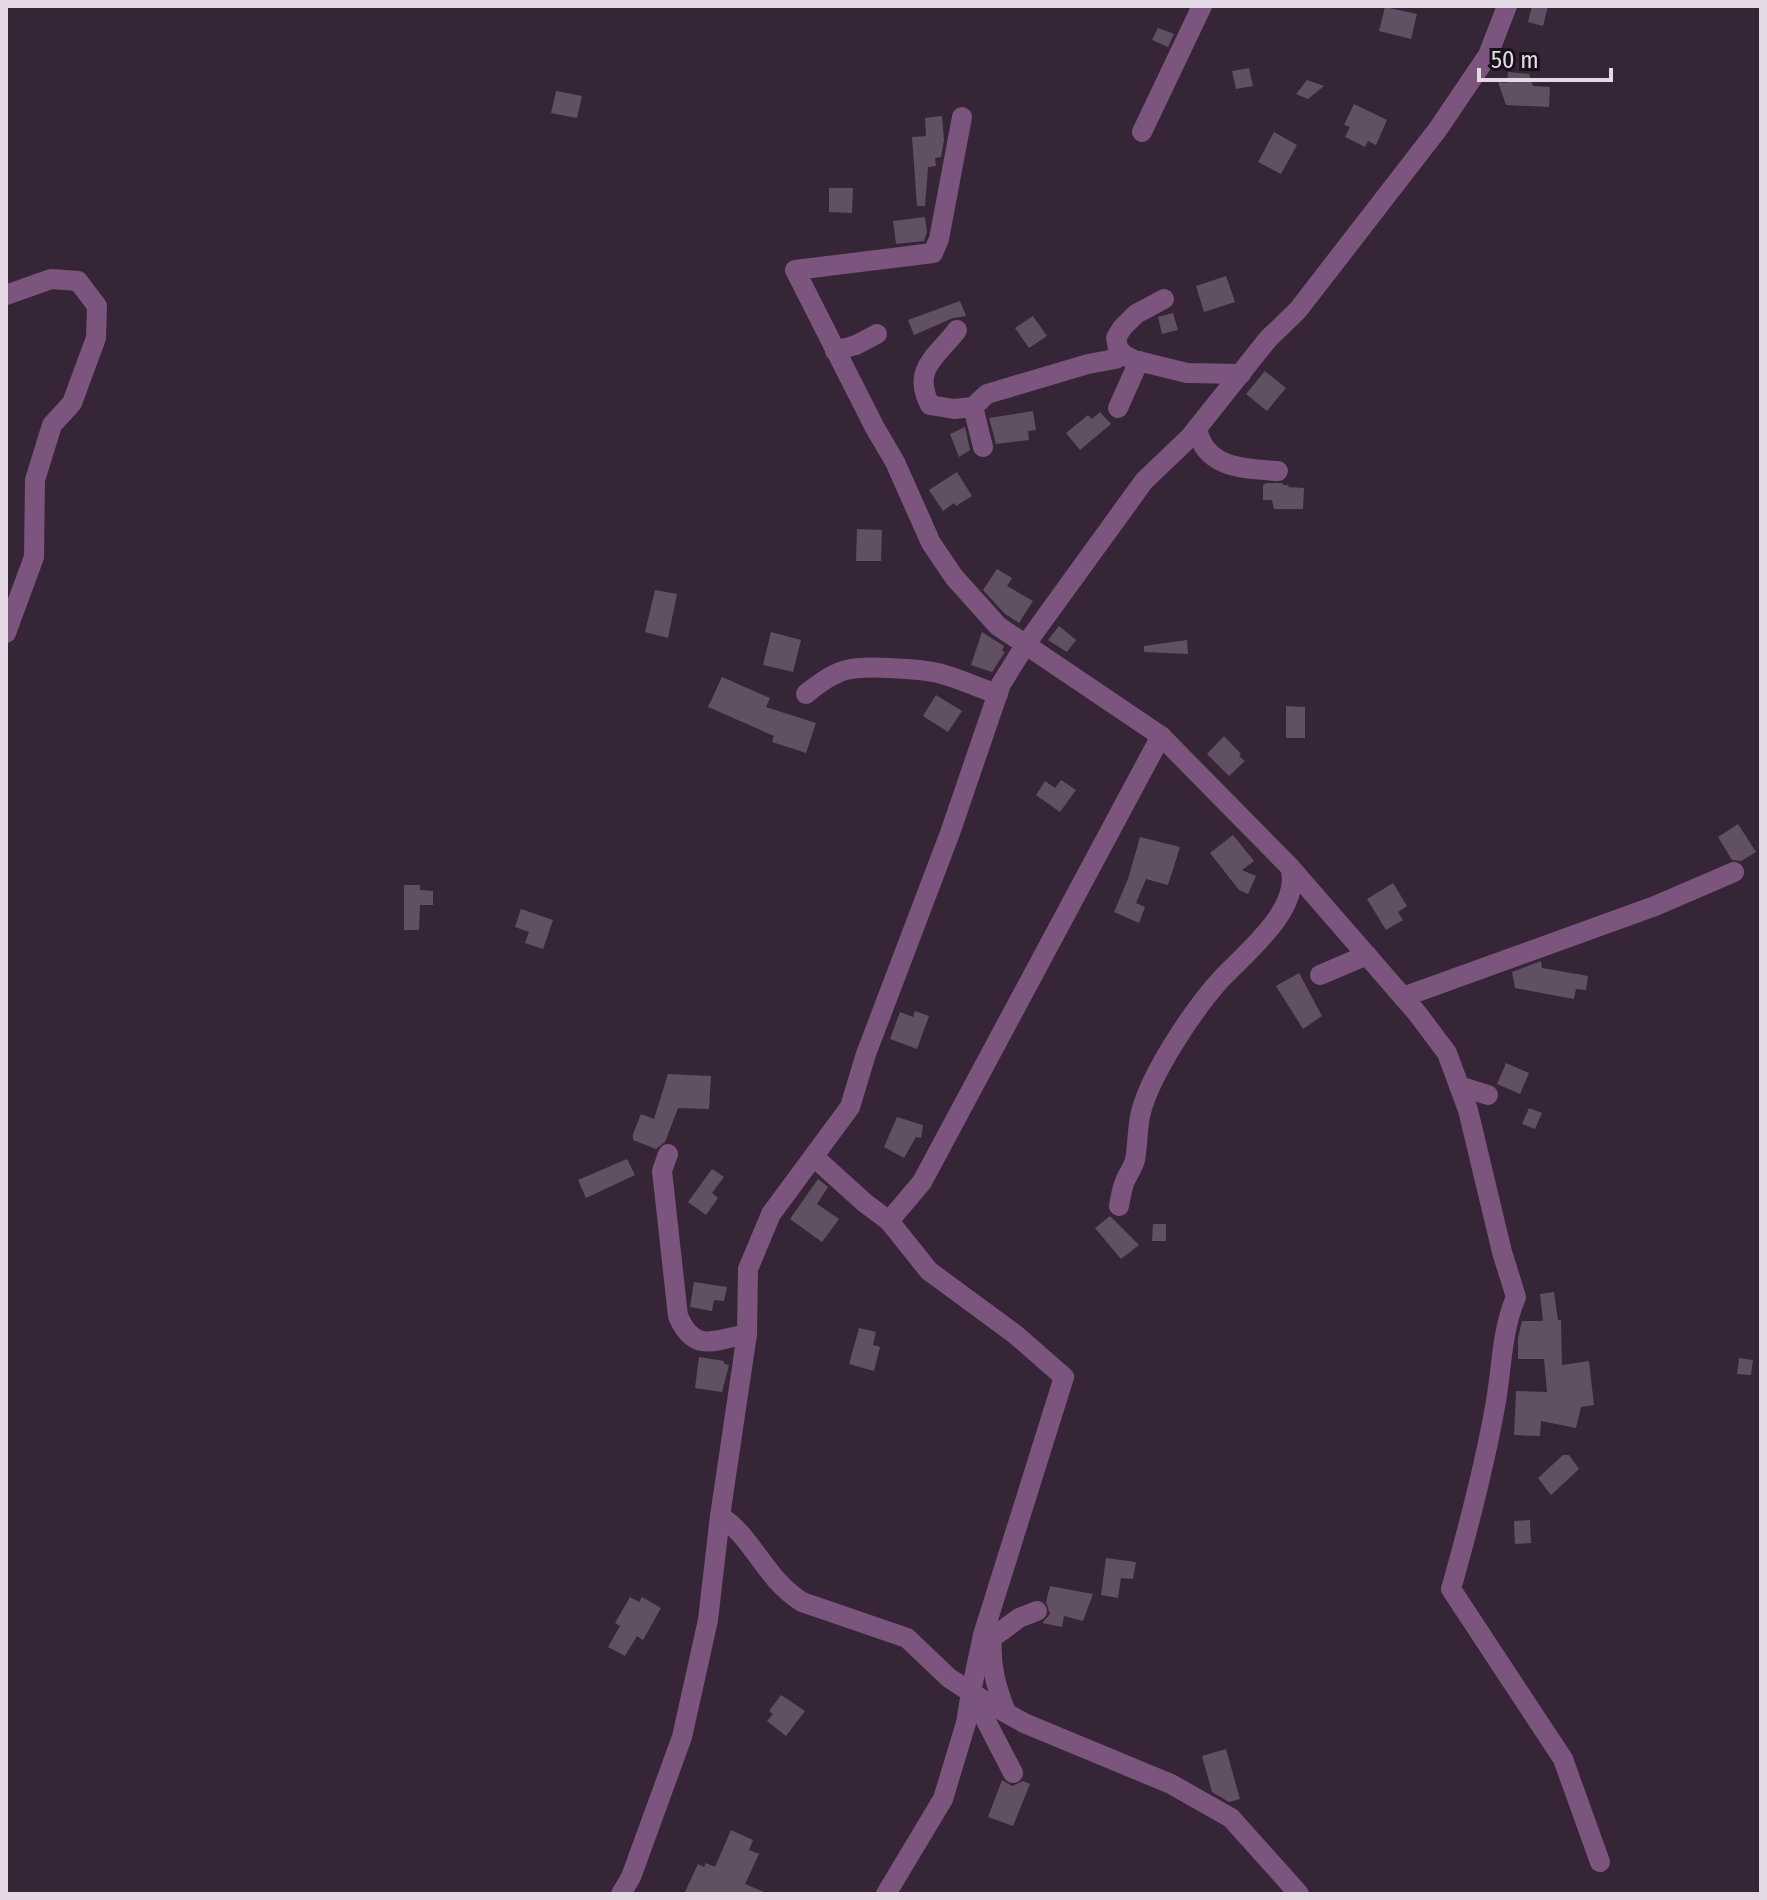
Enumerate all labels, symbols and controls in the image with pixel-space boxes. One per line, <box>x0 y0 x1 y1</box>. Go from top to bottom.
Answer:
scale bar <box>1479 32 1611 82</box>
text: 50 m <box>1491 46 1539 74</box>

